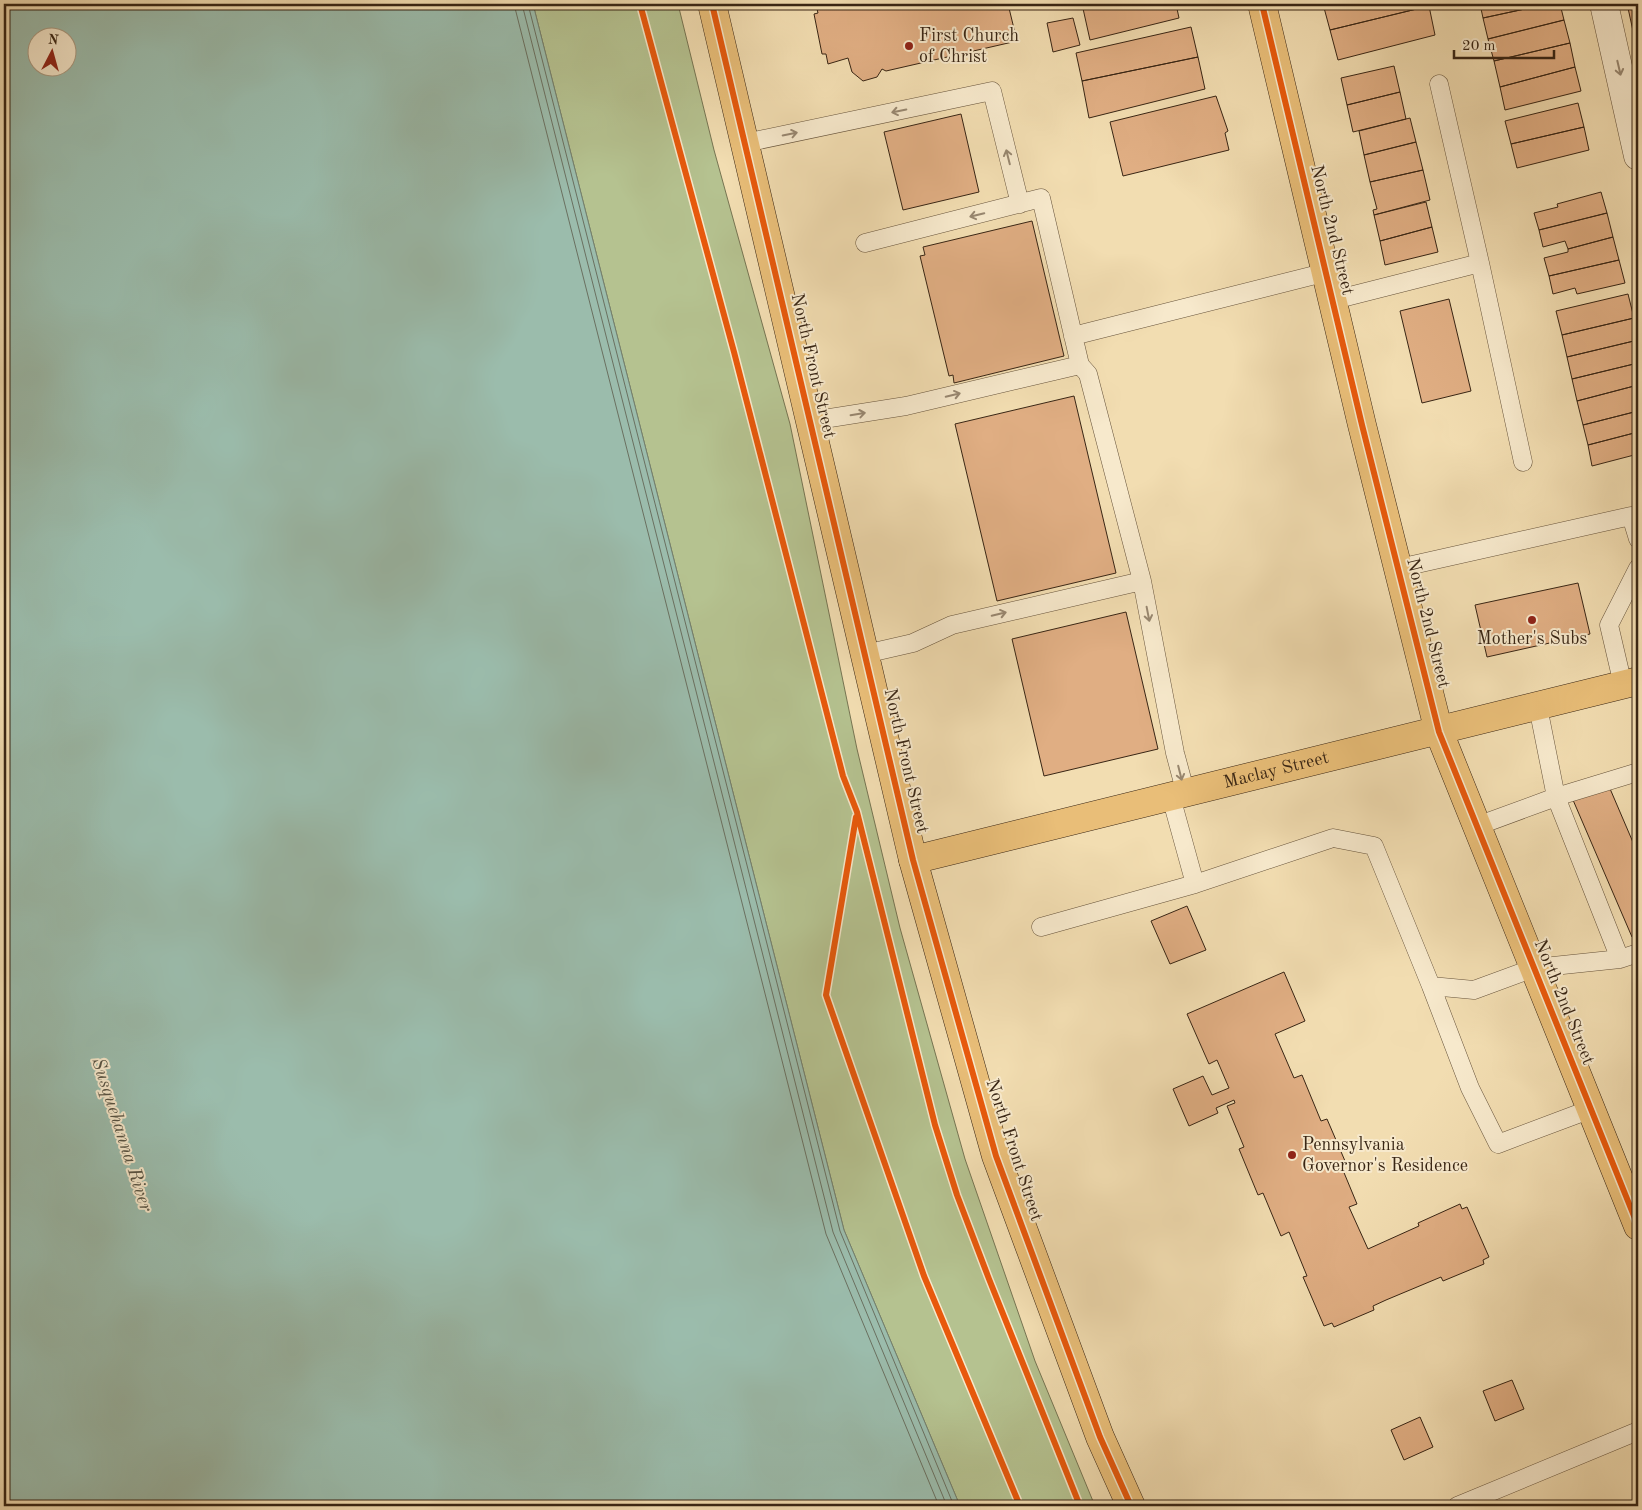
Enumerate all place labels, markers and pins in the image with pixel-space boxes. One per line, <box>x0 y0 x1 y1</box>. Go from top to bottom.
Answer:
place label: First Church of Christ <box>919 27 1019 66</box>
marker: First Church of Christ <box>903 40 915 52</box>
marker: Mother's Subs <box>1526 614 1538 626</box>
place label: Mother's Subs <box>1477 630 1588 648</box>
place label: Pennsylvania Governor's Residence <box>1302 1136 1468 1175</box>
marker: Pennsylvania Governor's Residence <box>1286 1149 1298 1161</box>

